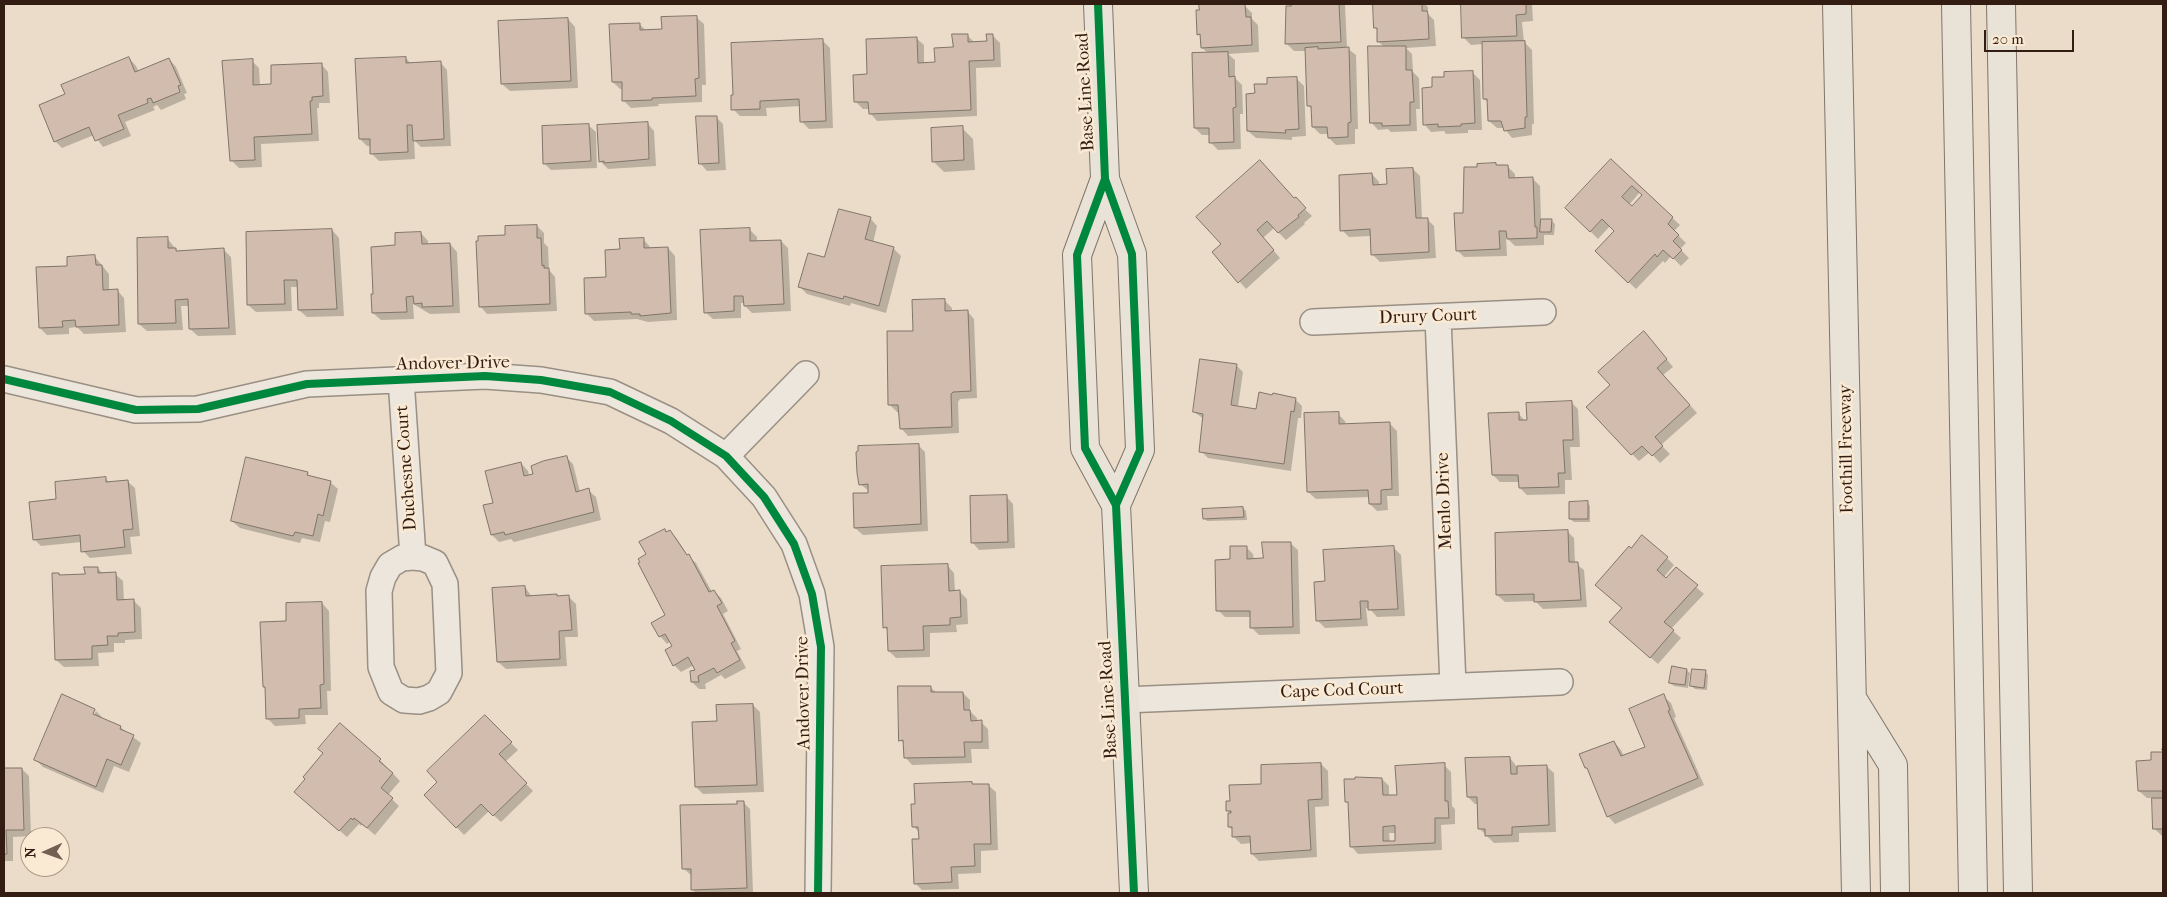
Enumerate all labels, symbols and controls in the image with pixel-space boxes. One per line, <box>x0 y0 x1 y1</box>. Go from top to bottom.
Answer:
scale bar <box>1987 20 2077 52</box>
text: 20 m <box>1992 30 2024 48</box>
street label: Base Line Road <box>1072 32 1100 152</box>
street label: Drury Court <box>1379 304 1477 330</box>
street label: Andover Drive <box>396 352 510 376</box>
street label: Foothill Freeway <box>1835 384 1859 514</box>
street label: Duchesne Court <box>392 404 422 532</box>
street label: Menlo Drive <box>1433 452 1457 550</box>
street label: Andover Drive <box>792 636 816 750</box>
street label: Base Line Road <box>1095 640 1123 760</box>
street label: Cape Cod Court <box>1280 678 1404 704</box>
north arrow <box>20 827 70 877</box>
text: N <box>22 847 39 858</box>

